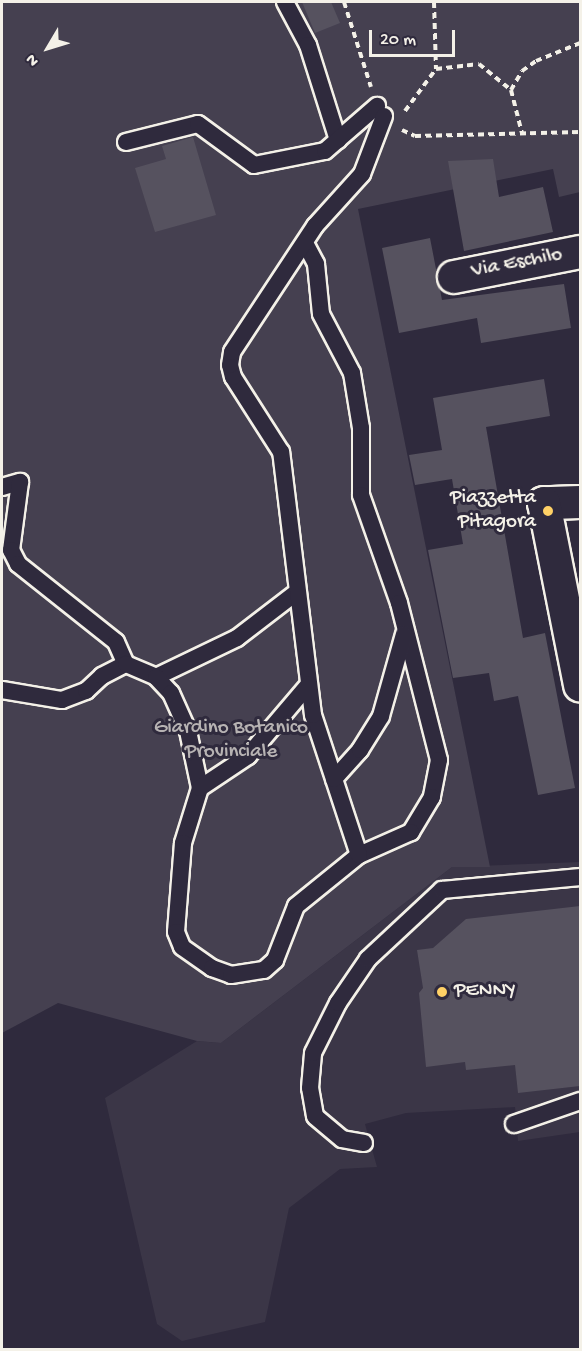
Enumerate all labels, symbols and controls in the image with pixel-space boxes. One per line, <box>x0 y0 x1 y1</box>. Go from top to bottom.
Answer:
north arrow <box>18 18 78 78</box>
scale bar <box>372 18 458 56</box>
text: 20 m <box>380 30 416 51</box>
text: N <box>23 49 44 69</box>
street label: Via Eschilo <box>469 243 565 285</box>
place label: Piazzetta Pitagora <box>450 486 536 536</box>
marker: Piazzetta Pitagora <box>541 504 555 518</box>
park label: Giardino Botanico Provinciale <box>154 716 308 766</box>
place label: PENNY <box>454 979 516 1005</box>
marker: PENNY <box>435 985 449 999</box>

